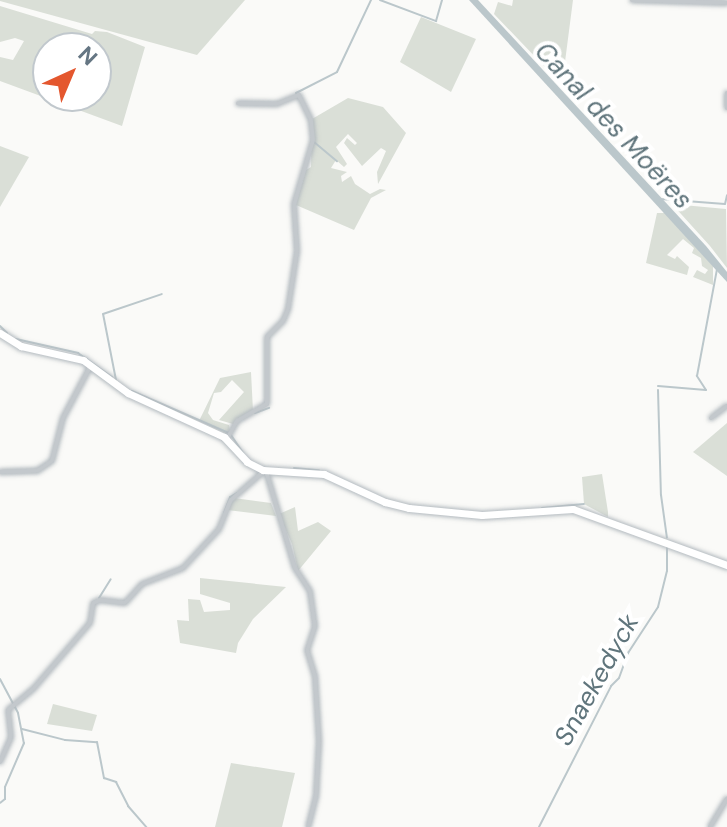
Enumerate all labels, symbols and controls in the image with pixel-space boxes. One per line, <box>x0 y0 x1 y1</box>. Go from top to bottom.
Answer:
north arrow <box>32 32 112 112</box>
water label: Canal des Moëres <box>528 36 698 216</box>
text: N <box>72 40 103 72</box>
water label: Snaekedyck <box>548 609 646 751</box>

